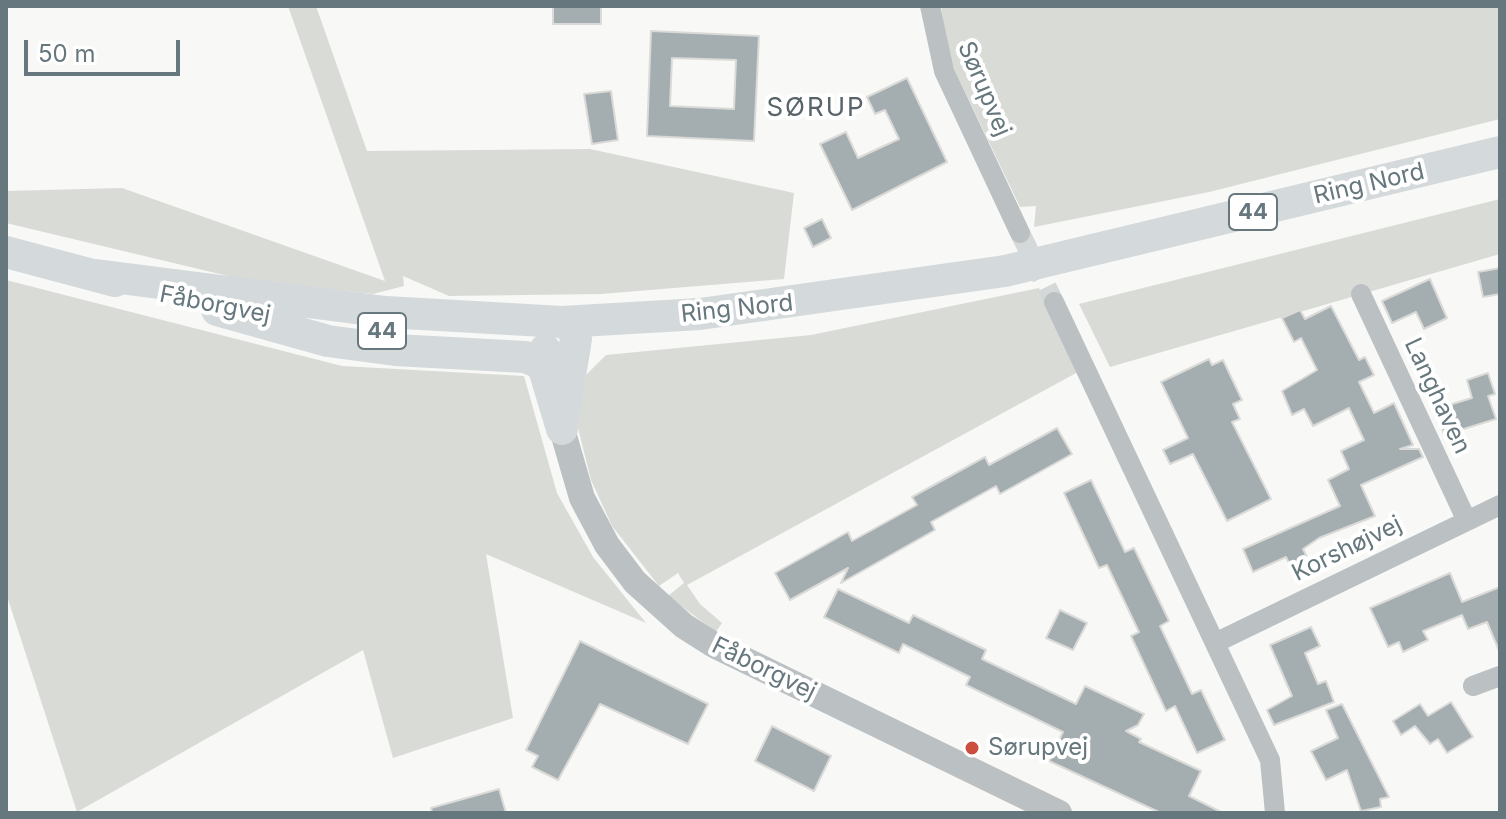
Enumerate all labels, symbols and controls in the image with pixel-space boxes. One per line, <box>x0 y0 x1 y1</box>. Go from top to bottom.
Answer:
scale bar <box>28 24 184 74</box>
street label: Sørupvej <box>951 37 1017 141</box>
text: 50 m <box>38 39 96 68</box>
district label: SØRUP <box>766 92 866 124</box>
street label: Ring Nord <box>1311 157 1427 211</box>
road number: 44 <box>1229 194 1277 230</box>
street label: Fåborgvej <box>157 280 273 330</box>
street label: Ring Nord <box>679 289 795 329</box>
road number: 44 <box>358 313 406 349</box>
street label: Langhaven <box>1398 334 1476 458</box>
street label: Korshøjvej <box>1287 510 1407 588</box>
street label: Fåborgvej <box>707 631 821 707</box>
place label: Sørupvej <box>988 734 1088 762</box>
marker: Sørupvej <box>963 739 981 757</box>

